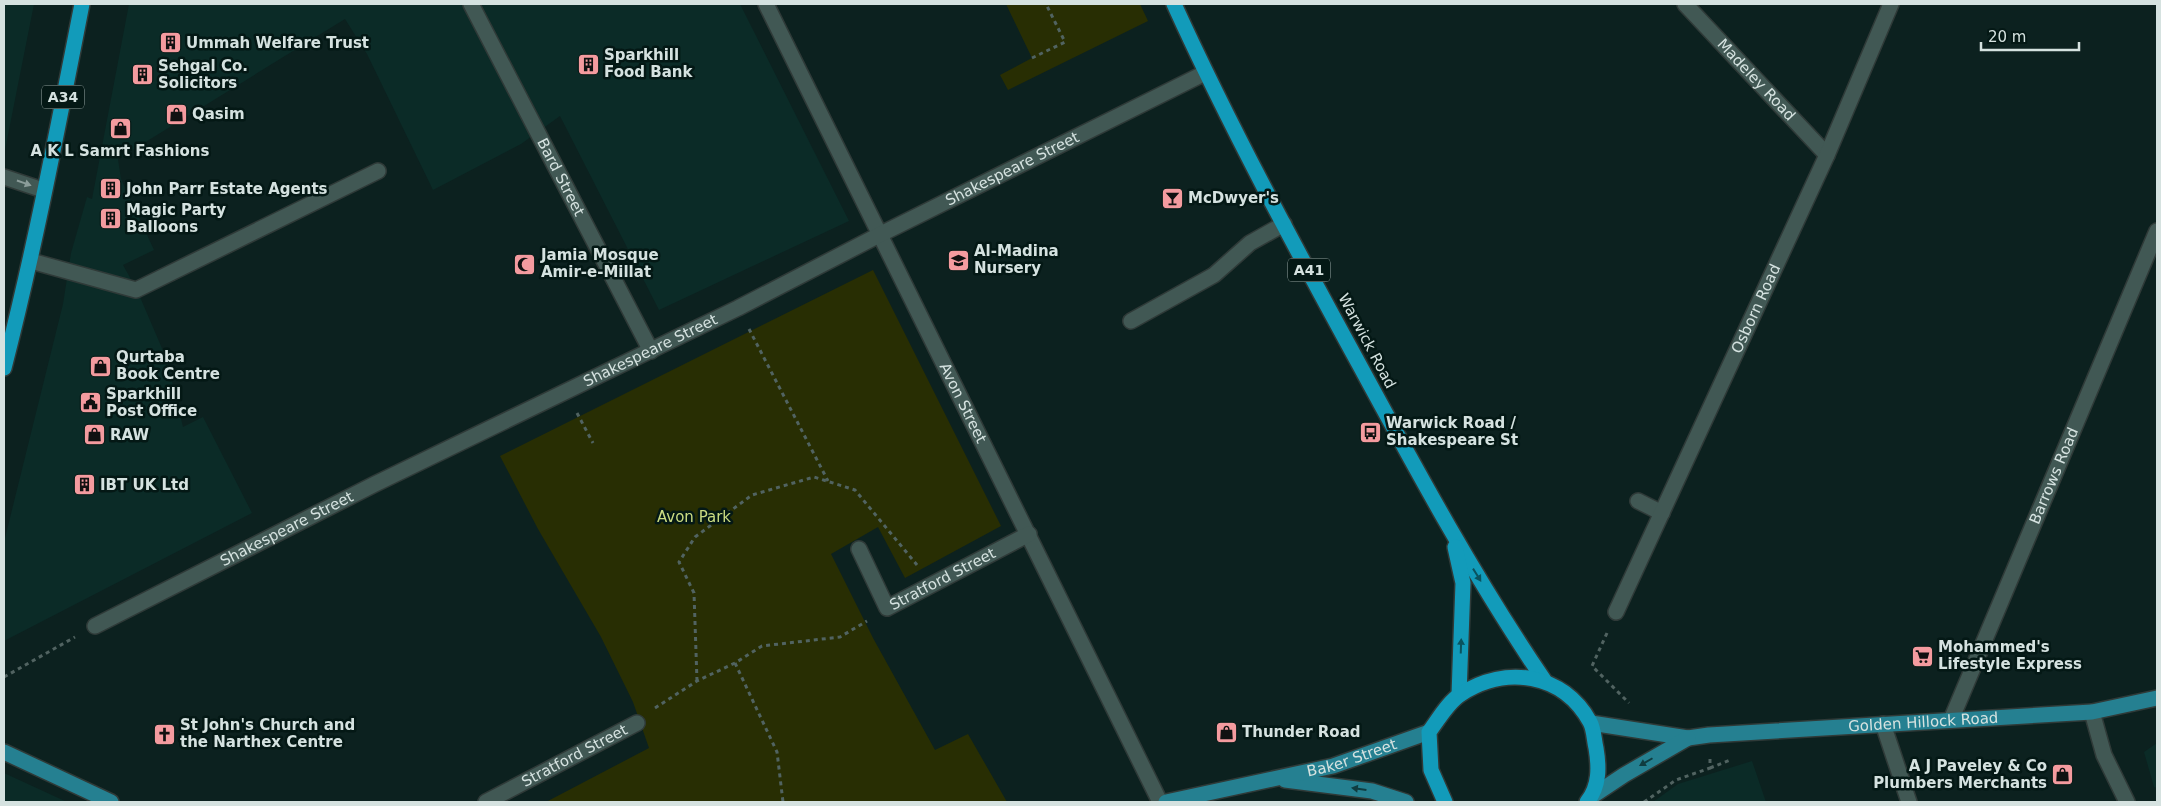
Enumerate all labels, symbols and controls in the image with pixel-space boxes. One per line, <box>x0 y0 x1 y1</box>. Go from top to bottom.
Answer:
scale bar <box>1981 20 2078 52</box>
text: 20 m <box>1988 28 2026 46</box>
building icon: Ummah Welfare Trust <box>158 31 182 55</box>
place label: Ummah Welfare Trust <box>186 34 369 52</box>
street label: Madeley Road <box>1713 35 1799 124</box>
place label: Sparkhill Food Bank <box>604 46 693 81</box>
building icon: Sparkhill Food Bank <box>576 52 600 76</box>
place label: Sehgal Co. Solicitors <box>158 57 248 92</box>
building icon: Sehgal Co. Solicitors <box>130 63 154 87</box>
road number: A34 <box>42 85 84 108</box>
shop icon: Qasim <box>164 102 188 126</box>
place label: Qasim <box>192 105 245 123</box>
shop icon: A K L Samrt Fashions <box>108 116 132 140</box>
street label: Shakespeare Street <box>943 128 1082 210</box>
street label: Bard Street <box>533 135 588 219</box>
place label: A K L Samrt Fashions <box>31 142 210 160</box>
building icon: John Parr Estate Agents <box>98 177 122 201</box>
one-way arrow <box>16 180 31 187</box>
place label: John Parr Estate Agents <box>125 180 328 198</box>
bar icon: McDwyer's <box>1160 186 1184 210</box>
place label: McDwyer's <box>1188 189 1279 207</box>
place label: Magic Party Balloons <box>126 201 226 236</box>
building icon: Magic Party Balloons <box>98 207 122 231</box>
place label: Al-Madina Nursery <box>974 242 1059 277</box>
place label: Jamia Mosque Amir-e-Millat <box>540 246 659 281</box>
school or university icon: Al-Madina Nursery <box>946 248 970 272</box>
mosque icon: Jamia Mosque Amir-e-Millat <box>513 252 537 276</box>
road number: A41 <box>1288 258 1330 282</box>
street label: Osborn Road <box>1728 261 1784 356</box>
street label: Warwick Road <box>1334 290 1400 392</box>
street label: Shakespeare Street <box>580 310 721 391</box>
place label: Qurtaba Book Centre <box>116 348 220 383</box>
shop icon: Qurtaba Book Centre <box>88 354 112 378</box>
street label: Avon Street <box>936 360 990 446</box>
place label: Sparkhill Post Office <box>106 385 197 420</box>
public building icon: Sparkhill Post Office <box>78 391 102 415</box>
place label: Warwick Road / Shakespeare St <box>1386 414 1518 449</box>
bus stop icon: Warwick Road / Shakespeare St <box>1358 420 1382 444</box>
shop icon: RAW <box>82 423 106 447</box>
street label: Barrows Road <box>2026 425 2082 527</box>
place label: RAW <box>110 426 149 444</box>
building icon: IBT UK Ltd <box>72 473 96 497</box>
place label: IBT UK Ltd <box>100 476 189 494</box>
street label: Shakespeare Street <box>217 487 356 570</box>
park label: Avon Park <box>657 508 731 526</box>
street label: Stratford Street <box>887 544 999 614</box>
one-way arrow <box>1472 568 1482 581</box>
one-way arrow <box>1457 638 1465 654</box>
place label: Mohammed's Lifestyle Express <box>1938 638 2082 673</box>
supermarket icon: Mohammed's Lifestyle Express <box>1910 644 1934 668</box>
street label: Golden Hillock Road <box>1848 709 1999 736</box>
place label: St John's Church and the Narthex Centre <box>180 716 355 751</box>
street label: Stratford Street <box>519 720 631 791</box>
shop icon: Thunder Road <box>1214 720 1238 744</box>
church icon: St John's Church and the Narthex Centre <box>152 722 176 746</box>
place label: Thunder Road <box>1242 723 1361 741</box>
street label: Baker Street <box>1305 735 1399 780</box>
place label: A J Paveley & Co Plumbers Merchants <box>1873 757 2047 792</box>
one-way arrow <box>1639 758 1652 767</box>
shop icon: A J Paveley & Co Plumbers Merchants <box>2051 763 2075 787</box>
one-way arrow <box>1351 785 1367 793</box>

